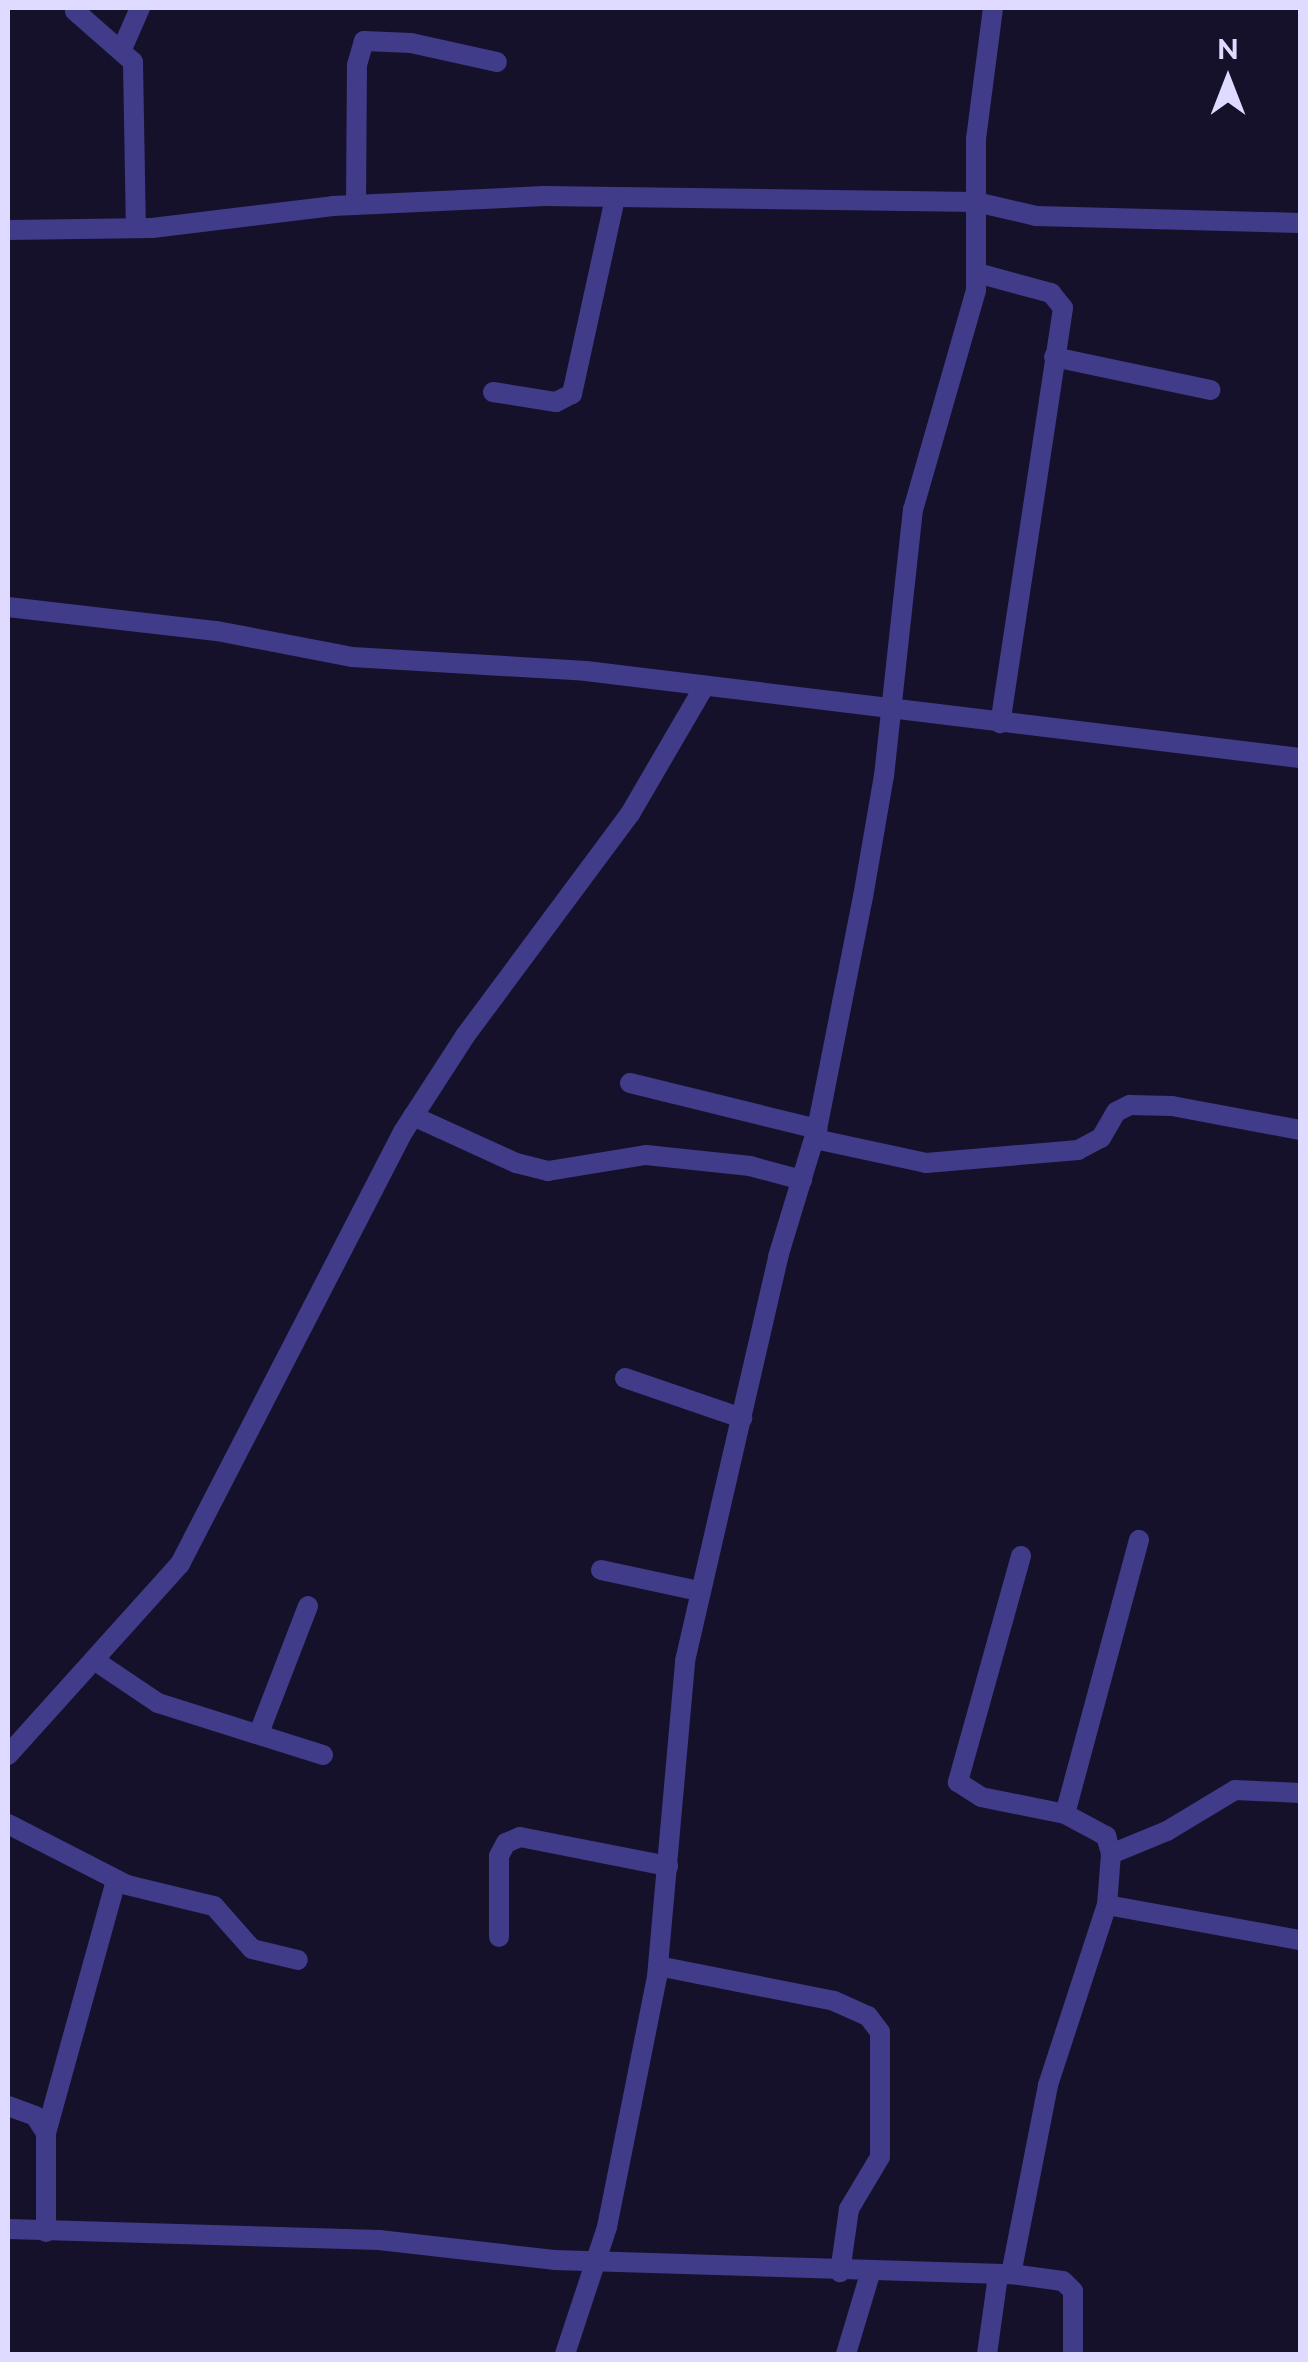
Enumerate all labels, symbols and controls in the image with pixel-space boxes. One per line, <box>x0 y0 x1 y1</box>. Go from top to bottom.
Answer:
north arrow <box>1178 30 1278 130</box>
text: N <box>1217 33 1239 66</box>

